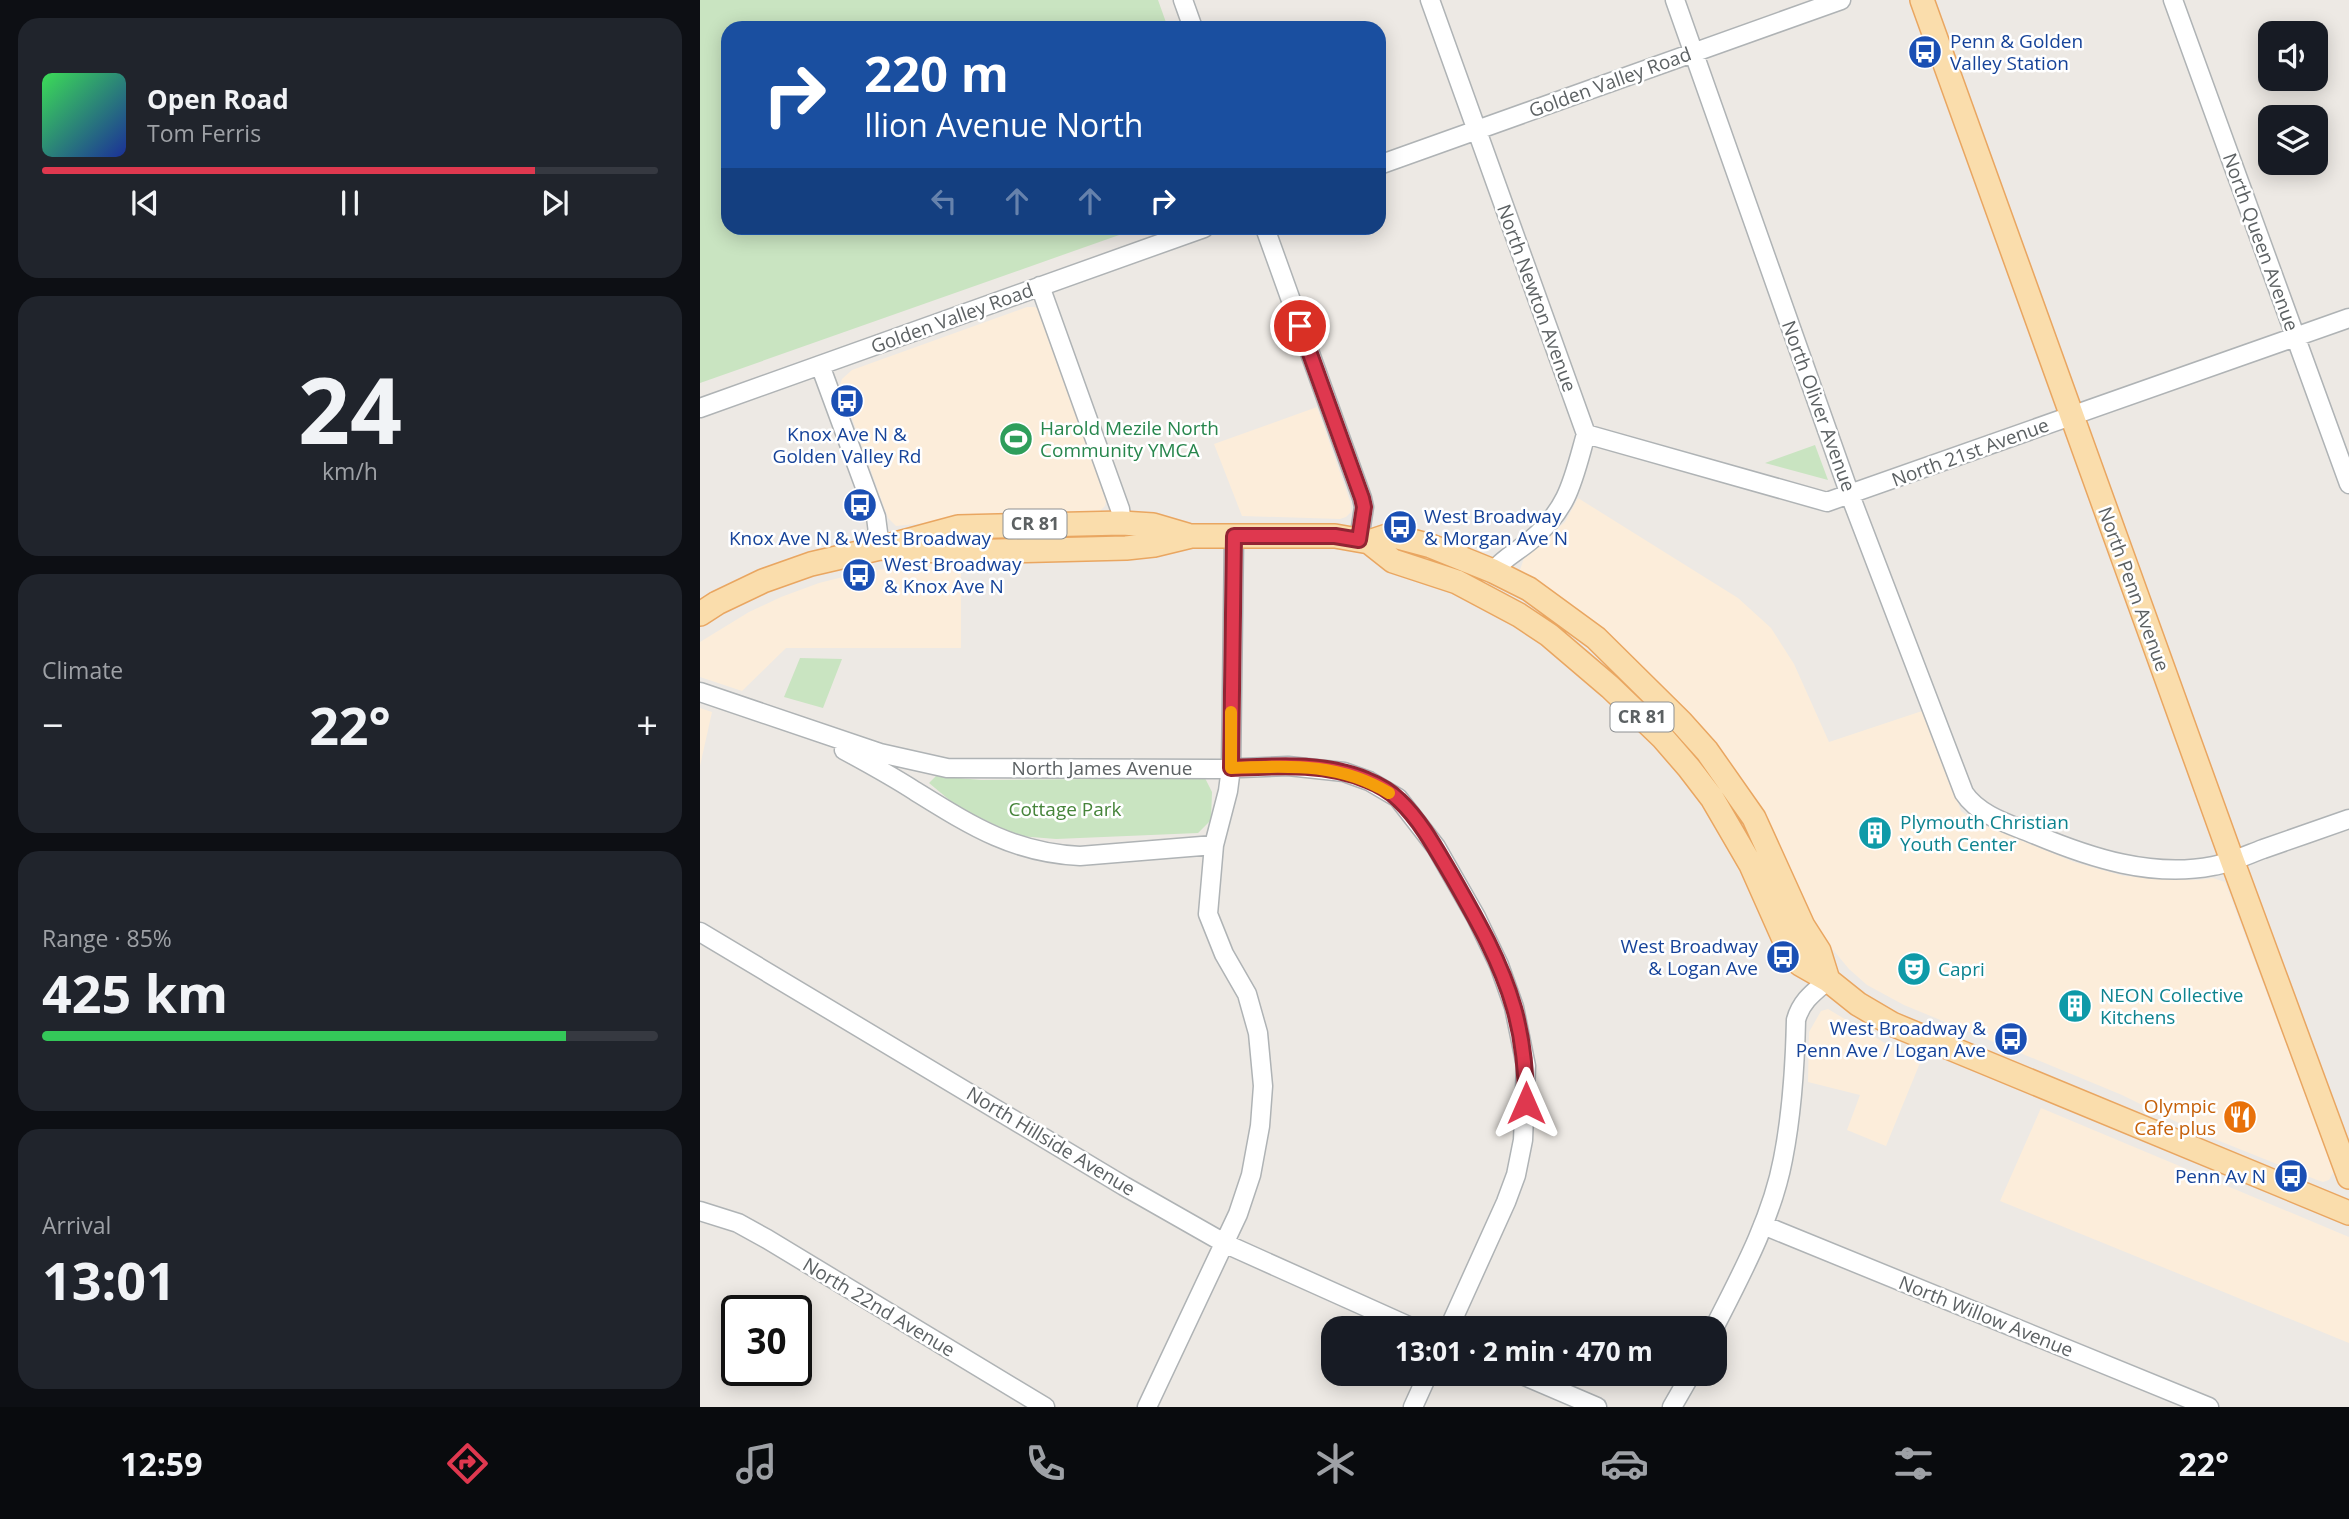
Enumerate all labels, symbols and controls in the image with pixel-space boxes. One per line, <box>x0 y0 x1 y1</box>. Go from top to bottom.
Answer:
map controls <box>2258 21 2328 175</box>
button: sound <box>2258 21 2328 91</box>
place label: Penn & Golden Valley Station <box>1950 28 2083 76</box>
bus stop icon: Penn & Golden Valley Station <box>1906 33 1944 71</box>
text: 220 m <box>864 40 1009 106</box>
street label: Golden Valley Road <box>1525 41 1695 123</box>
icon: right <box>749 49 840 140</box>
text: Open Road <box>147 81 289 117</box>
text: Ilion Avenue North <box>864 103 1143 146</box>
button: layers <box>2258 105 2328 175</box>
text: Tom Ferris <box>147 117 261 149</box>
street label: North Queen Avenue <box>2217 150 2305 334</box>
icon: left <box>925 182 963 220</box>
icon: ahead <box>998 182 1036 220</box>
icon: ahead <box>1071 182 1109 220</box>
icon: right <box>1144 182 1182 220</box>
icon: previous <box>126 184 164 222</box>
icon: pause <box>331 184 369 222</box>
icon: next <box>536 184 574 222</box>
street label: North Newton Avenue <box>1491 201 1583 395</box>
street label: Golden Valley Road <box>867 277 1037 359</box>
pin <box>1270 296 1330 356</box>
icon: arrive <box>1281 307 1319 345</box>
street label: North Oliver Avenue <box>1776 317 1862 495</box>
text: 24 <box>298 347 402 471</box>
bus stop icon: Knox Ave N & Golden Valley Rd <box>828 382 866 420</box>
street label: North 21st Avenue <box>1888 411 2052 493</box>
place label: Harold Mezile North Community YMCA <box>1040 415 1219 463</box>
sports icon: Harold Mezile North Community YMCA <box>997 420 1035 458</box>
place label: Knox Ave N & Golden Valley Rd <box>773 421 921 469</box>
text: km/h <box>322 455 378 487</box>
bus stop icon: Knox Ave N & West Broadway <box>841 486 879 524</box>
place label: West Broadway & Morgan Ave N <box>1424 503 1568 551</box>
street label: North Penn Avenue <box>2092 503 2176 675</box>
bus stop icon: West Broadway & Morgan Ave N <box>1381 508 1419 546</box>
road number: CR 81 <box>1004 510 1066 538</box>
place label: Knox Ave N & West Broadway <box>729 525 992 551</box>
place label: West Broadway & Knox Ave N <box>884 551 1022 599</box>
bus stop icon: West Broadway & Knox Ave N <box>840 556 878 594</box>
text: Climate <box>42 654 123 686</box>
text: 22° <box>309 689 391 760</box>
text: − <box>42 698 64 750</box>
text: + <box>636 698 658 750</box>
road number: CR 81 <box>1611 702 1674 732</box>
street label: North James Avenue <box>1012 755 1192 781</box>
park label: Cottage Park <box>1008 796 1122 822</box>
place label: Plymouth Christian Youth Center <box>1900 809 2069 857</box>
building icon: Plymouth Christian Youth Center <box>1856 814 1894 852</box>
text: Range · 85% <box>42 922 172 954</box>
place label: West Broadway & Logan Ave <box>1621 933 1758 981</box>
bus stop icon: West Broadway & Logan Ave <box>1764 938 1802 976</box>
theatre icon: Capri <box>1895 950 1933 988</box>
place label: Capri <box>1938 956 1985 982</box>
text: 425 km <box>42 957 228 1028</box>
place label: NEON Collective Kitchens <box>2100 982 2243 1030</box>
building icon: NEON Collective Kitchens <box>2056 987 2094 1025</box>
place label: West Broadway & Penn Ave / Logan Ave <box>1796 1015 1986 1063</box>
bus stop icon: West Broadway & Penn Ave / Logan Ave <box>1992 1020 2030 1058</box>
position arrow <box>1489 1066 1563 1140</box>
street label: North Hillside Avenue <box>962 1080 1140 1202</box>
place label: Olympic Cafe plus <box>2134 1093 2216 1141</box>
restaurant icon: Olympic Cafe plus <box>2221 1098 2259 1136</box>
bus stop icon: Penn Av N <box>2272 1157 2310 1195</box>
place label: Penn Av N <box>2175 1163 2266 1189</box>
text: Arrival <box>42 1209 111 1241</box>
text: 13:01 <box>42 1244 176 1315</box>
street label: North 22nd Avenue <box>798 1251 960 1363</box>
street label: North Willow Avenue <box>1895 1269 2077 1363</box>
speed limit sign: 30 <box>721 1295 812 1386</box>
text: 13:01 · 2 min · 470 m <box>1395 1333 1653 1369</box>
icon: directions <box>443 1439 492 1488</box>
icon: music <box>732 1439 781 1488</box>
icon: phone <box>1021 1439 1070 1488</box>
icon: climate <box>1311 1439 1360 1488</box>
icon: car <box>1600 1439 1649 1488</box>
icon: filters <box>1889 1439 1938 1488</box>
text: 12:59 <box>120 1442 202 1485</box>
text: 22° <box>2179 1442 2229 1485</box>

